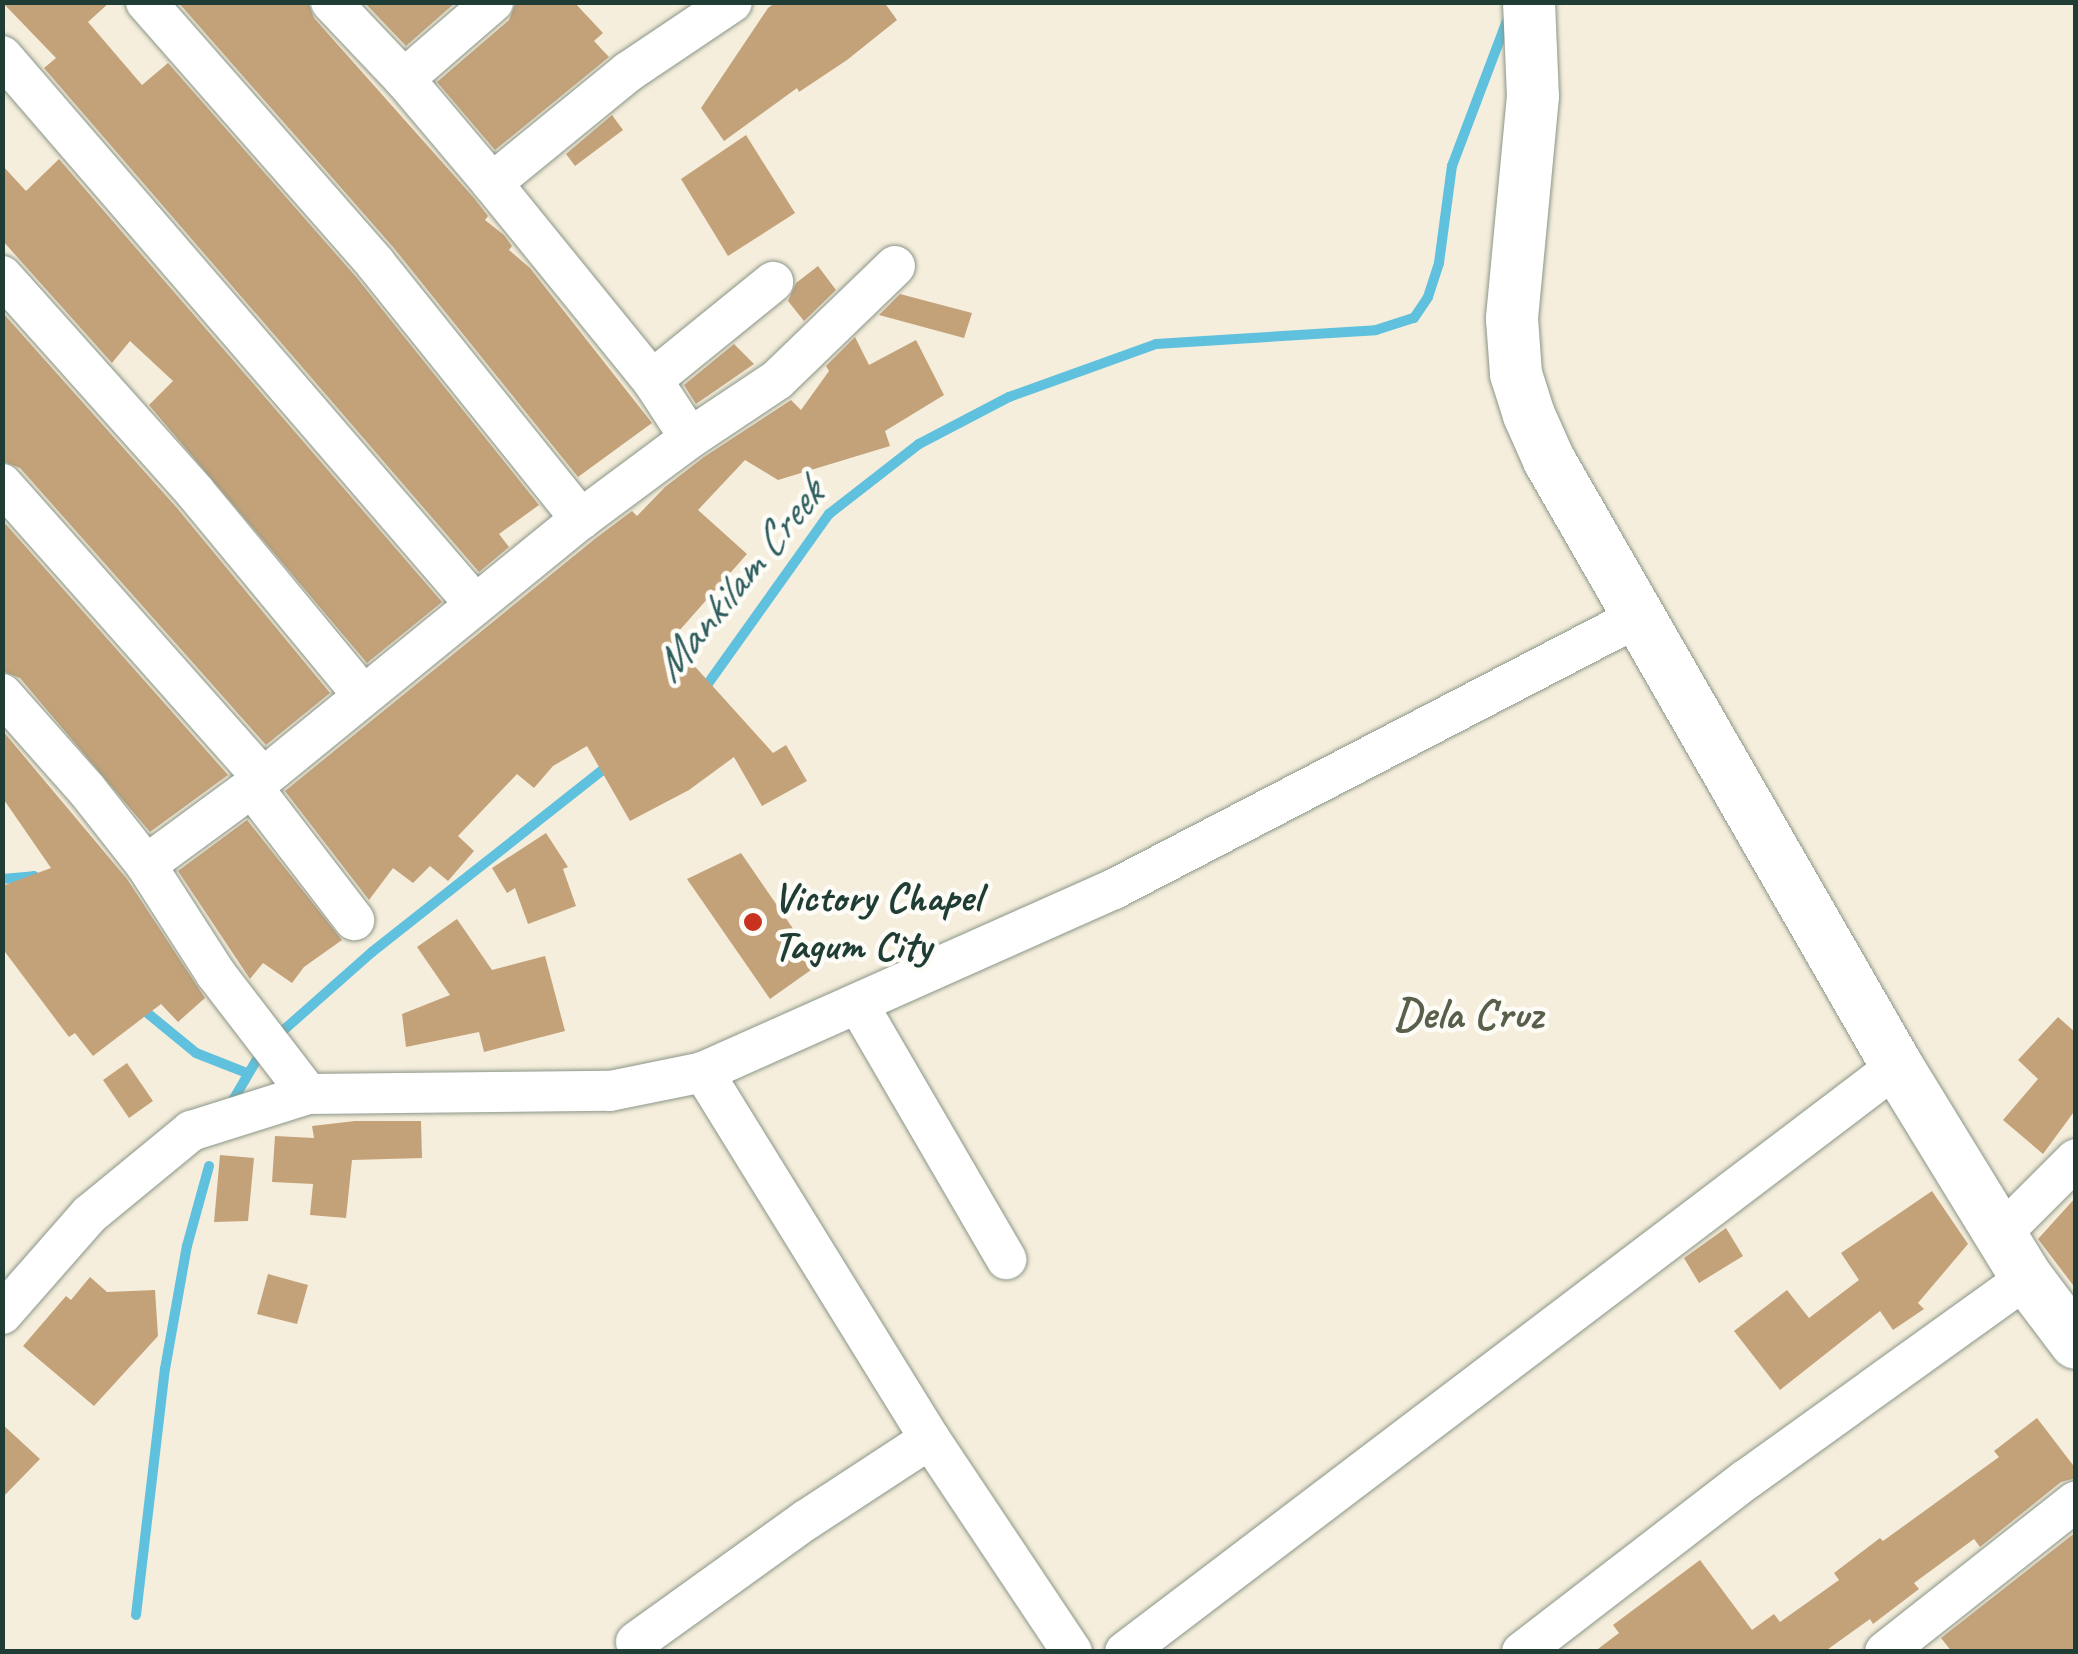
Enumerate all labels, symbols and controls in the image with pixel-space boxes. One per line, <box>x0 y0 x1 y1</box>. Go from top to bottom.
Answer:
water label: Mankilam Creek <box>641 470 835 692</box>
place label: Victory Chapel Tagum City <box>773 873 982 971</box>
marker: Victory Chapel Tagum City <box>742 911 764 933</box>
district label: Dela Cruz <box>1394 987 1542 1041</box>

